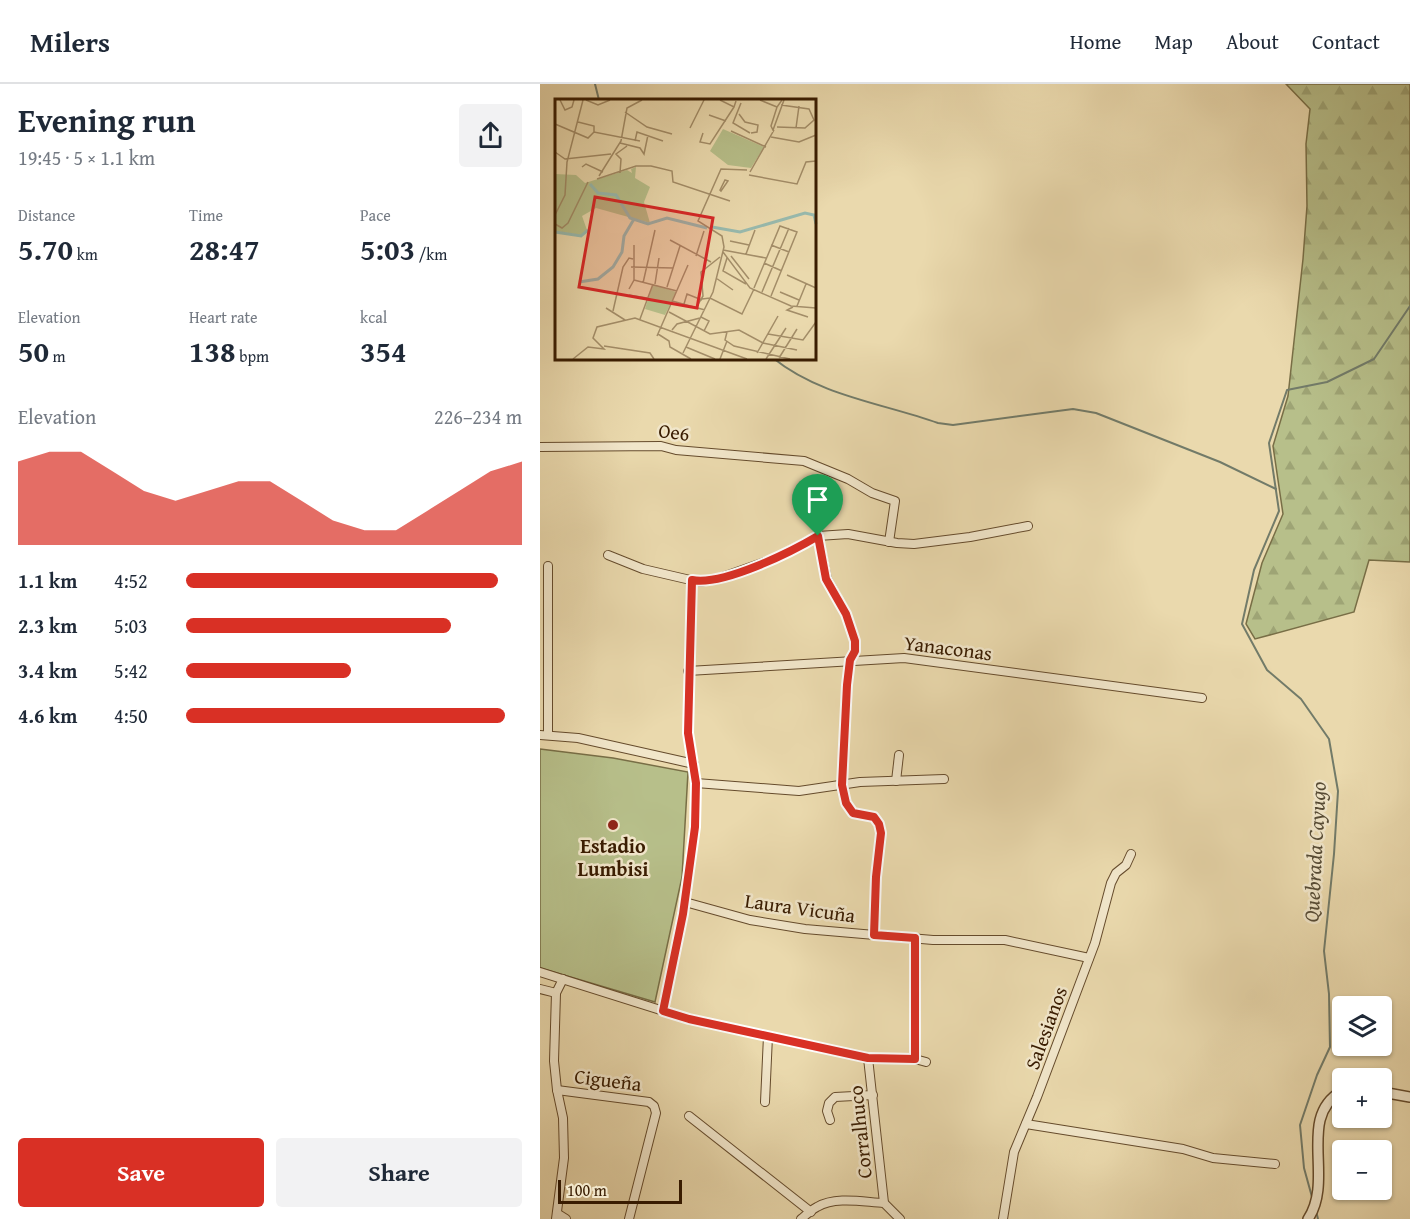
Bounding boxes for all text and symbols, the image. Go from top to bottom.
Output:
text: Milers [30,21,110,62]
text: Home [1070,26,1121,57]
text: Map [1154,26,1193,57]
text: About [1226,26,1279,57]
text: Contact [1312,26,1380,57]
text: Evening run [18,96,195,144]
inset map [555,99,816,360]
button: share [459,104,522,167]
text: 19:45 · 5 × 1.1 km [18,143,155,172]
text: Distance [18,203,75,227]
text: Time [189,203,223,227]
text: Pace [360,203,391,227]
text: 5.70 [18,227,73,271]
text: 28:47 [189,227,260,271]
text: 5:03 [360,227,415,271]
text: km [73,242,98,266]
text: /km [415,242,447,266]
text: Elevation [18,305,81,329]
text: Heart rate [189,305,258,329]
text: kcal [360,305,387,329]
text: 50 [18,329,49,373]
text: 138 [189,329,236,373]
text: 354 [360,329,407,373]
text: m [49,344,66,368]
text: bpm [236,344,269,368]
text: Elevation [18,402,96,431]
text: 226–234 m [434,402,522,431]
street label: Oe6 [657,415,691,448]
pin [792,474,843,536]
icon: arrive [801,483,834,516]
text: 1.1 km [18,566,77,595]
text: 4:52 [114,566,148,595]
text: 2.3 km [18,611,77,640]
text: 5:03 [114,611,148,640]
street label: Yanaconas [902,628,994,667]
text: 3.4 km [18,656,77,685]
text: 5:42 [114,656,148,685]
text: 4.6 km [18,701,77,730]
text: 4:50 [114,701,148,730]
water label: Quebrada Cayugo [1295,781,1334,923]
marker: Estadio Lumbisi [606,818,620,832]
place label: Estadio Lumbisi [578,831,648,883]
street label: Laura Vicuña [743,885,858,930]
street label: Salesianos [1017,982,1074,1073]
map controls [1332,996,1392,1200]
button: layers [1332,996,1392,1056]
street label: Cigueña [573,1061,644,1098]
button: + [1332,1068,1392,1128]
street label: Corralhuco [840,1084,879,1180]
button: Save [18,1138,264,1207]
button: Share [276,1138,522,1207]
button: − [1332,1140,1392,1200]
scale bar [558,1177,682,1204]
text: 100 m [567,1178,607,1202]

